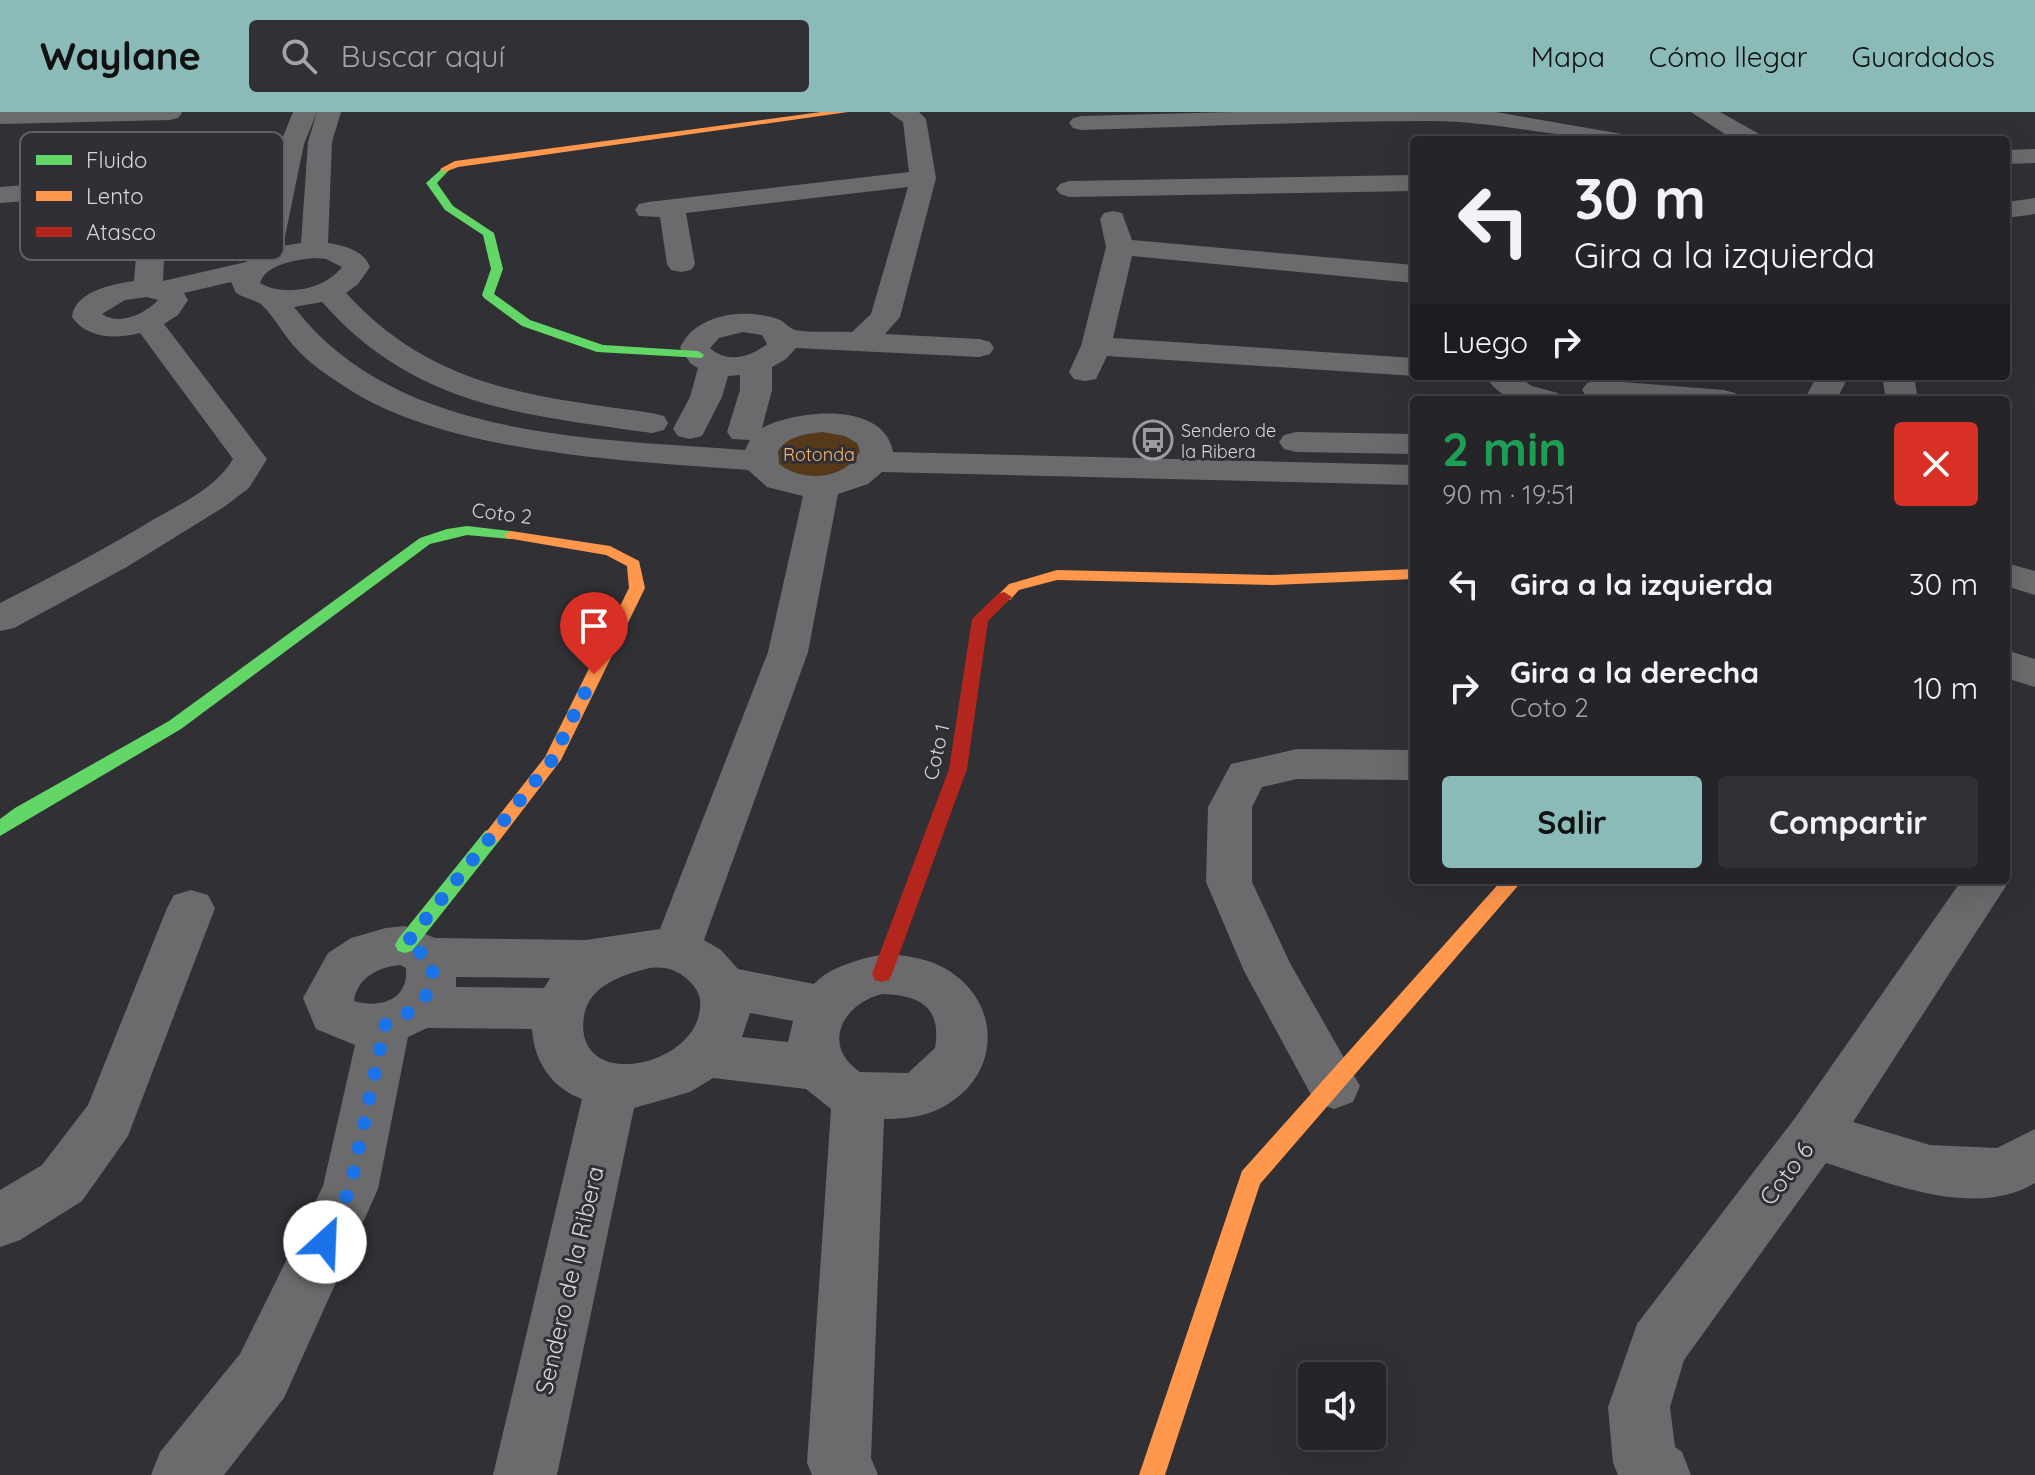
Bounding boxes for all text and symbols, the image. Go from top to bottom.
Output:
search box [249,20,809,92]
text: Waylane [40,32,201,80]
icon: search [277,34,321,78]
text: Buscar aquí [341,37,505,75]
text: Mapa [1531,39,1605,74]
text: Cómo llegar [1649,39,1808,74]
text: Guardados [1852,39,1995,74]
legend [20,132,284,260]
text: Fluido [86,146,147,174]
text: 30 m [1574,163,1706,233]
icon: left [1442,168,1546,272]
text: Lento [86,182,144,210]
text: Atasco [86,218,156,246]
text: Gira a la izquierda [1574,232,1875,277]
icon: right [1544,320,1588,364]
text: Luego [1442,323,1528,361]
text: 2 min [1442,418,1567,478]
bus stop icon: Sendero de la Ribera [1132,419,1174,461]
place label: Sendero de la Ribera [1181,419,1276,463]
button: close [1894,422,1978,506]
park label: Rotonda [783,443,855,466]
text: 90 m · 19:51 [1442,478,1575,511]
street label: Coto 2 [470,497,534,529]
icon: left [1442,562,1486,606]
text: Gira a la izquierda [1510,565,1773,603]
text: 30 m [1909,565,1978,603]
pin [560,592,628,674]
icon: arrive [572,604,616,648]
text: Gira a la derecha [1510,653,1759,691]
icon: right [1442,666,1486,710]
text: 10 m [1914,669,1978,707]
text: Coto 2 [1510,691,1589,724]
street label: Coto 1 [917,722,955,782]
button: Salir [1442,776,1702,868]
button: Compartir [1718,776,1978,868]
street label: Coto 6 [1752,1135,1820,1211]
street label: Sendero de la Ribera [528,1163,610,1397]
position arrow [283,1200,367,1284]
map controls [1298,1362,1386,1450]
button: sound [1298,1362,1386,1450]

